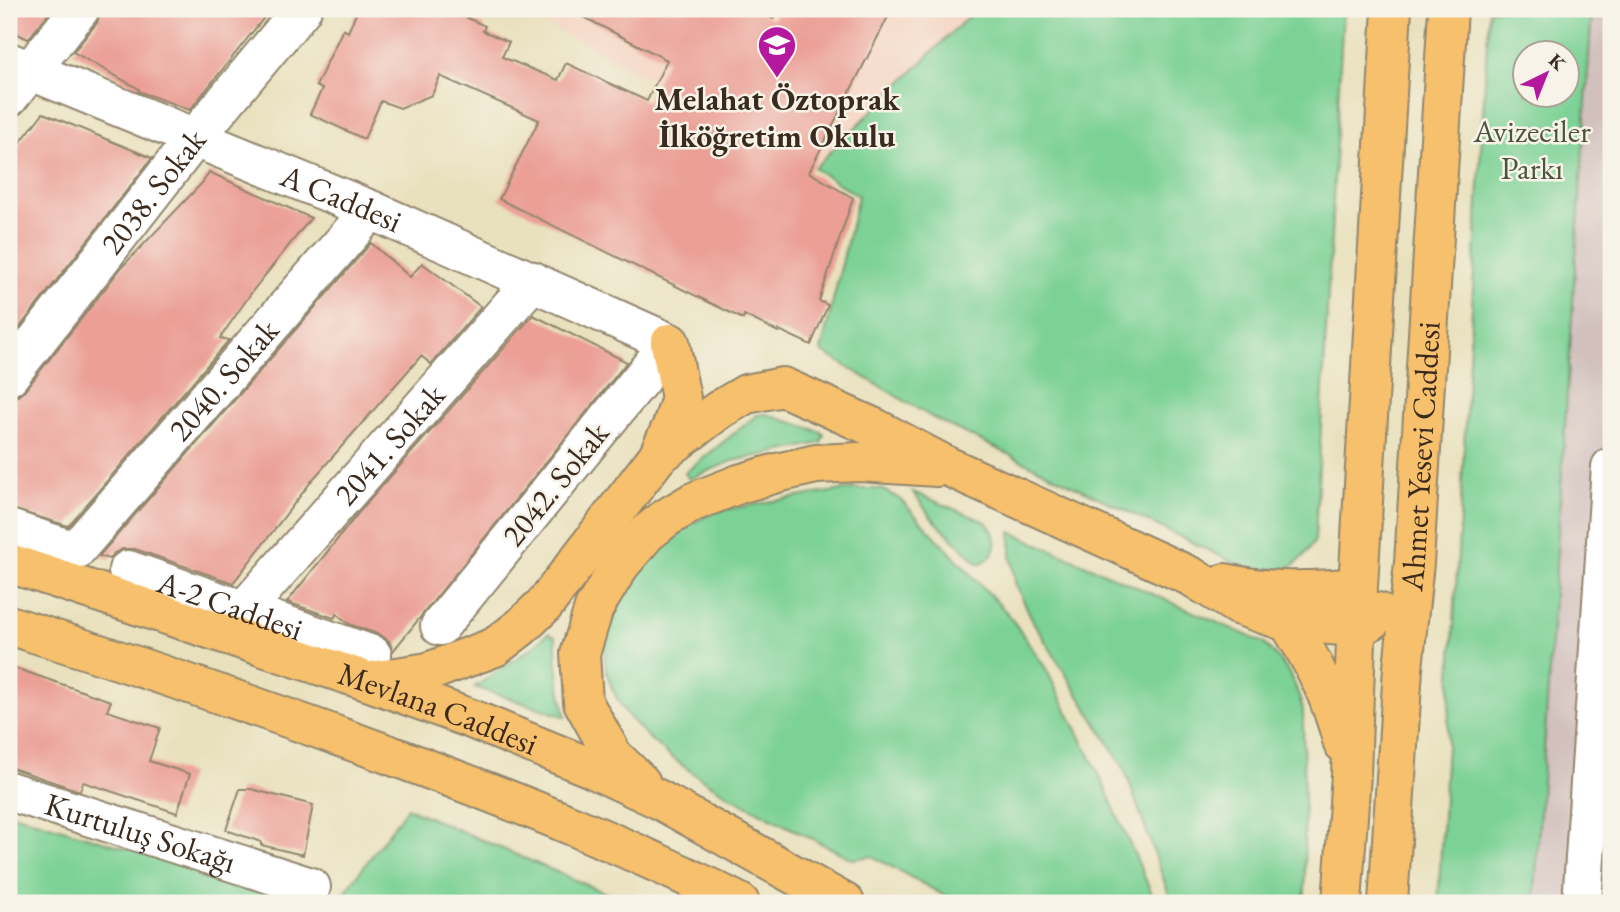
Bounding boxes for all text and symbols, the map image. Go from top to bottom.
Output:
school or university icon: Melahat Öztoprak İlköğretim Okulu [756,24,798,79]
north arrow [1512,38,1582,108]
text: K [1543,48,1571,76]
place label: Melahat Öztoprak İlköğretim Okulu [654,78,900,157]
park label: Avizeciler Parkı [1472,110,1591,189]
street label: 2038. Sokak [91,119,216,263]
street label: A Caddesi [274,154,408,242]
street label: 2040. Sokak [159,309,289,450]
street label: Ahmet Yesevi Caddesi [1390,320,1450,594]
street label: 2041. Sokak [325,374,455,514]
street label: 2042. Sokak [492,412,619,555]
street label: A-2 Caddesi [151,560,308,650]
street label: Mevlana Caddesi [333,652,544,765]
street label: Kurtuluş Sokağı [40,783,241,883]

